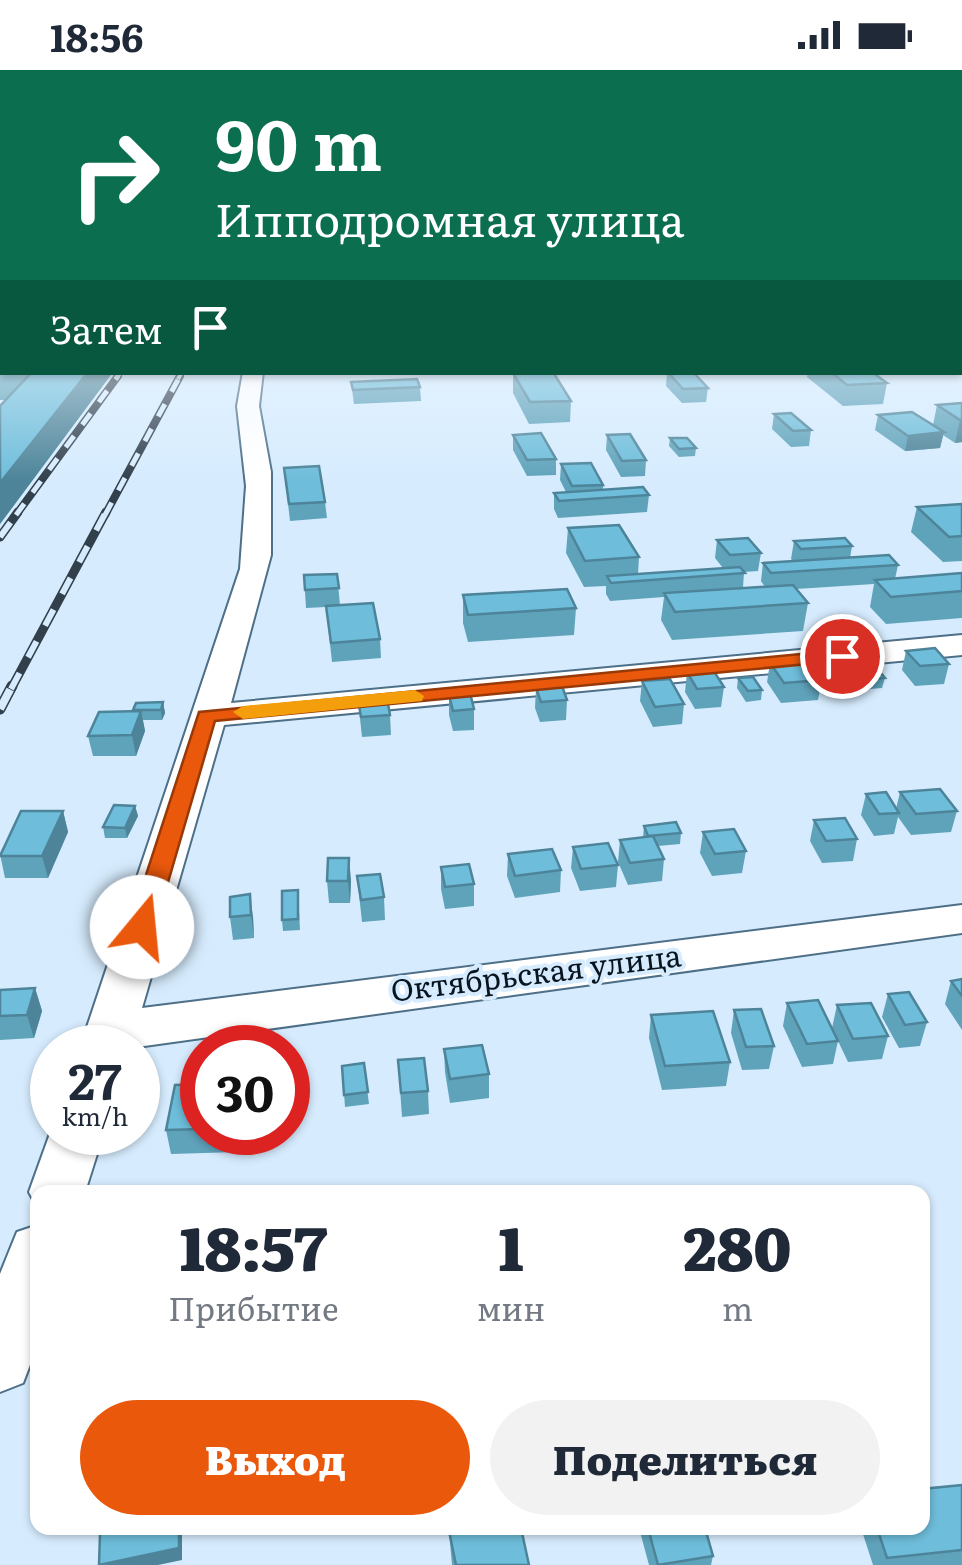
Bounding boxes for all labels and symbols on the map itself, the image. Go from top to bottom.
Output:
pin [800,614,885,699]
position arrow [90,875,194,979]
street label: Октябрьская улица [388,931,684,1011]
speed limit sign: 30 [180,1025,310,1155]

